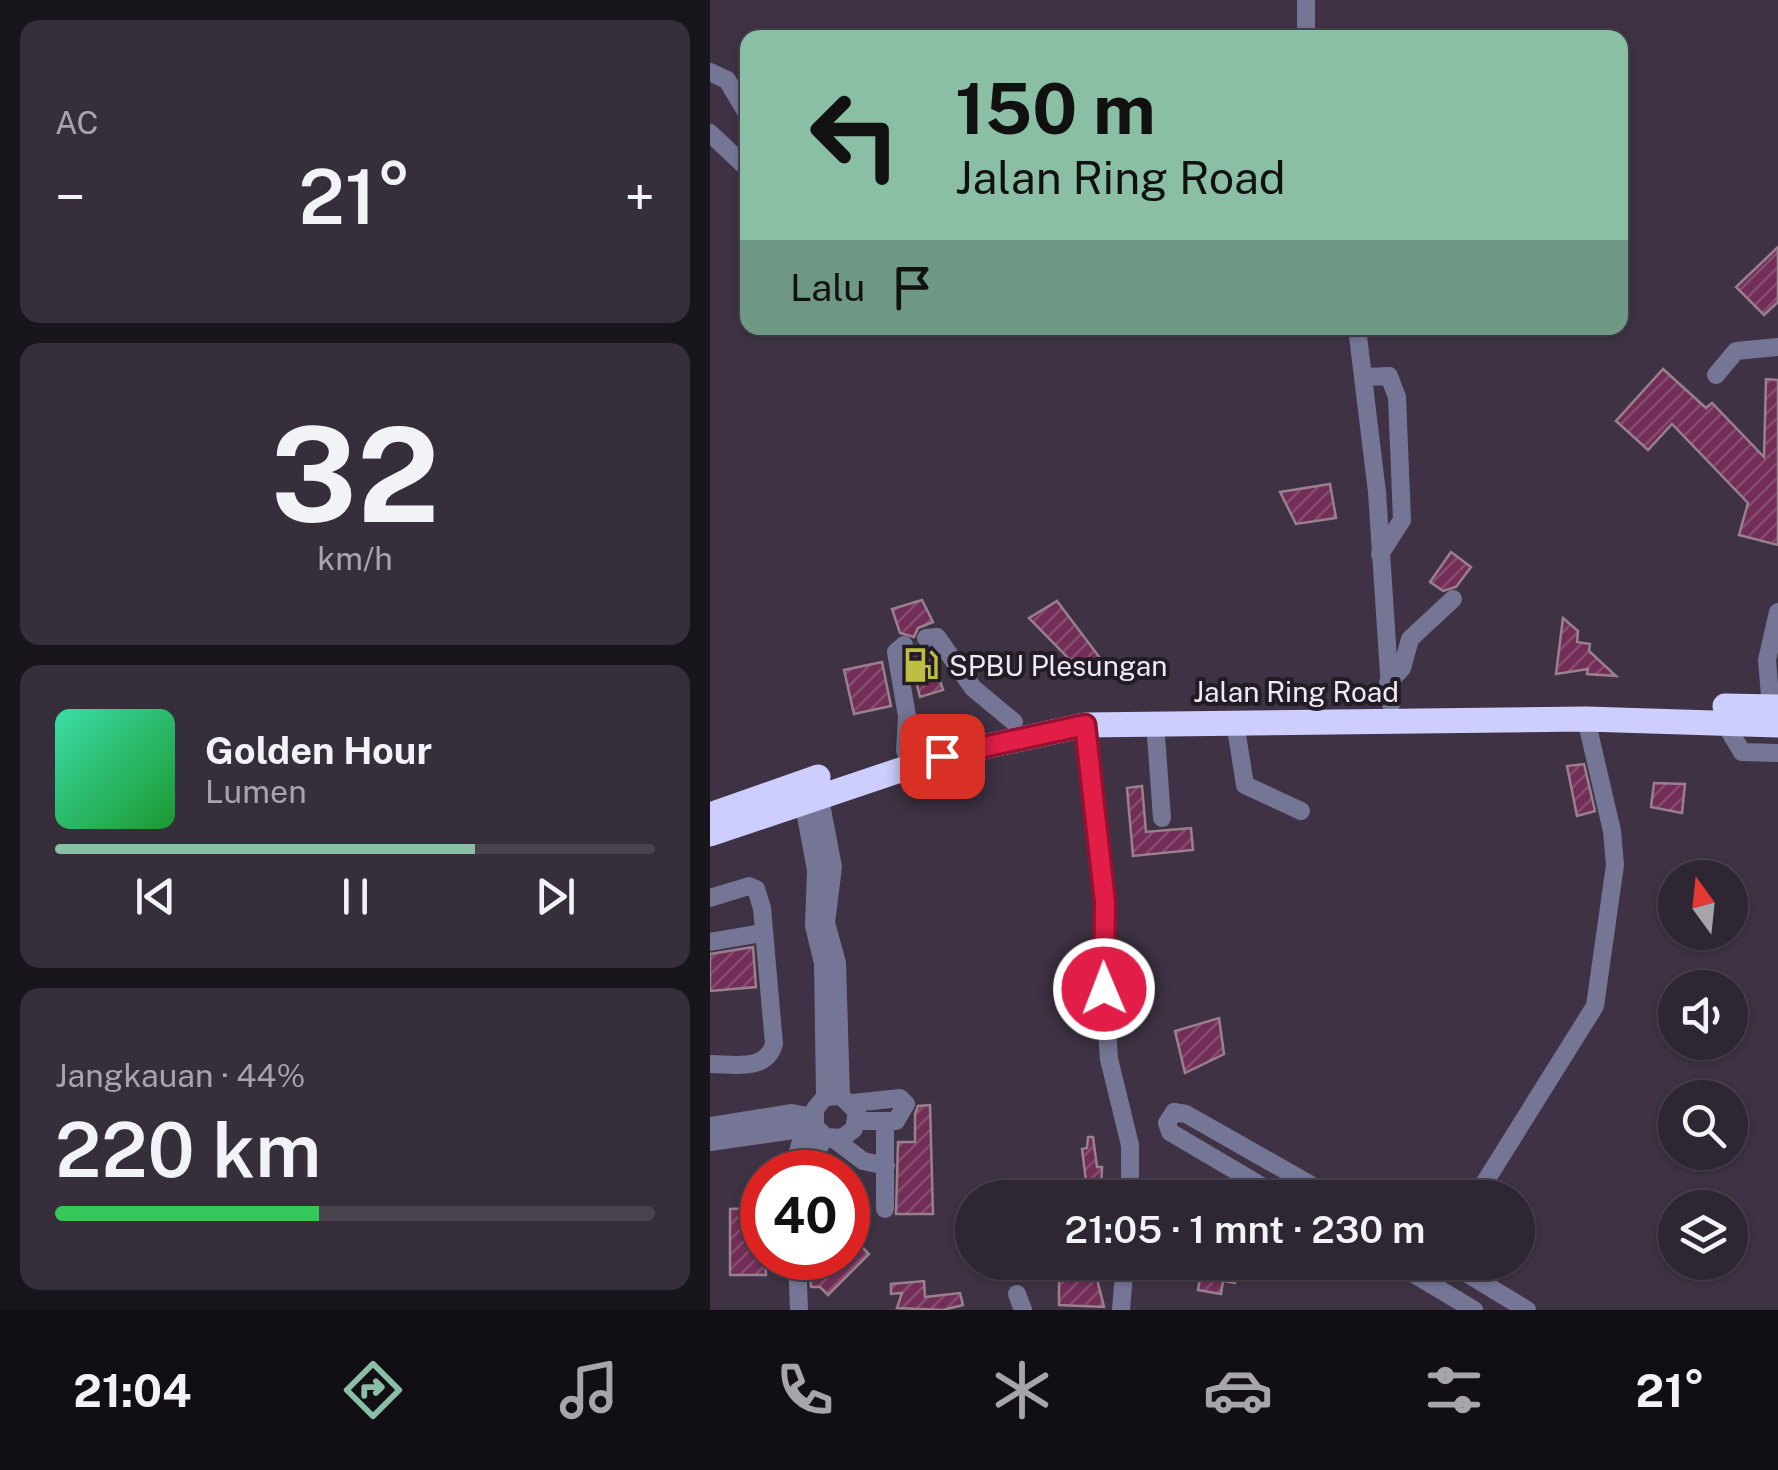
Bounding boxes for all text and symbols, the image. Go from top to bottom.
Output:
text: 150 m [955,67,1156,150]
icon: left [790,70,920,200]
text: AC [55,104,99,141]
text: Jalan Ring Road [955,151,1286,204]
text: 21° [299,153,411,241]
text: − [55,165,86,229]
text: + [625,165,655,229]
icon: arrive [885,260,940,315]
text: Lalu [790,265,865,310]
text: 32 [270,399,440,551]
text: km/h [317,540,393,577]
fuel station icon: SPBU Plesungan [902,646,940,684]
place label: SPBU Plesungan [949,649,1167,682]
street label: Jalan Ring Road [1193,675,1399,708]
pin [900,714,985,799]
text: Golden Hour [205,728,432,773]
icon: arrive [915,729,970,784]
text: Lumen [205,773,307,810]
north arrow [1658,860,1748,950]
map controls [1658,860,1748,1280]
icon: previous [128,869,183,924]
icon: pause [328,869,383,924]
icon: next [528,869,583,924]
position arrow [1052,937,1156,1041]
button: sound [1658,970,1748,1060]
text: Jangkauan · 44% [55,1057,305,1094]
button: search [1658,1080,1748,1170]
text: 220 km [55,1106,321,1194]
speed limit sign: 40 [740,1150,870,1280]
button: layers [1658,1190,1748,1280]
text: 21:05 · 1 mnt · 230 m [1065,1207,1425,1252]
icon: directions [338,1355,408,1425]
icon: music [554,1355,624,1425]
icon: phone [770,1355,840,1425]
icon: climate [987,1355,1057,1425]
icon: car [1203,1355,1273,1425]
icon: filters [1419,1355,1489,1425]
text: 21:04 [73,1364,191,1417]
text: 21° [1636,1364,1705,1417]

